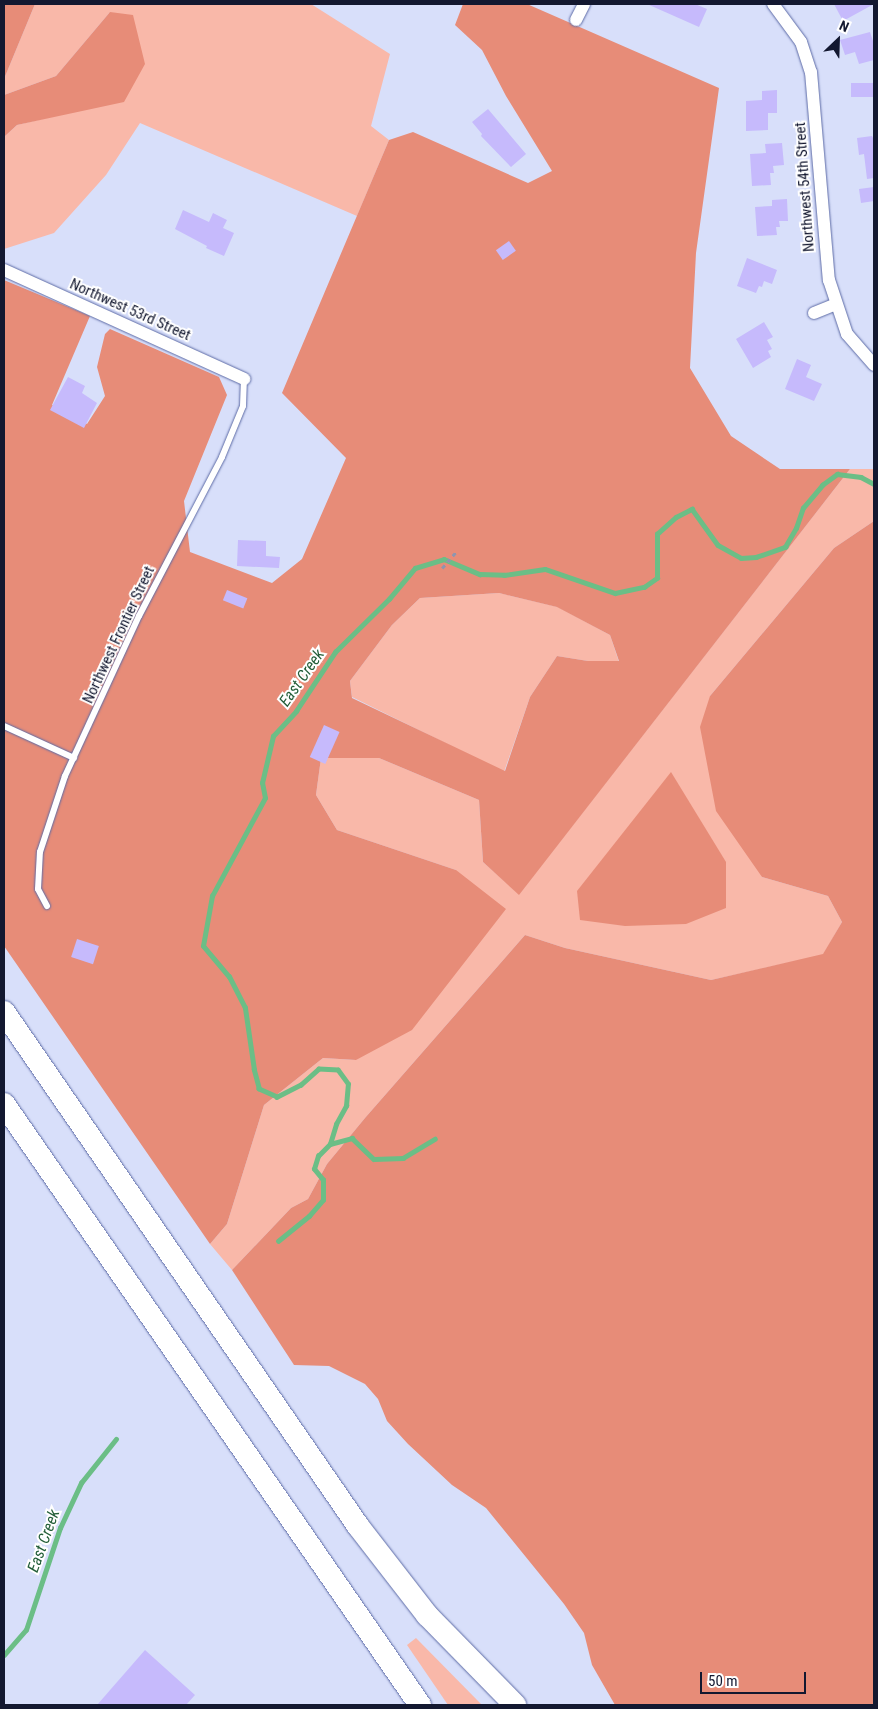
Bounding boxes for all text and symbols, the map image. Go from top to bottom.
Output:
north arrow [813,15,863,65]
text: N [837,17,851,35]
street label: Northwest 54th Street [791,122,819,252]
street label: Northwest 53rd Street [67,275,193,345]
street label: Northwest Frontier Street [79,564,159,706]
water label: East Creek [275,646,329,710]
water label: East Creek [24,1507,64,1575]
scale bar [703,1662,809,1694]
text: 50 m [708,1672,738,1690]

